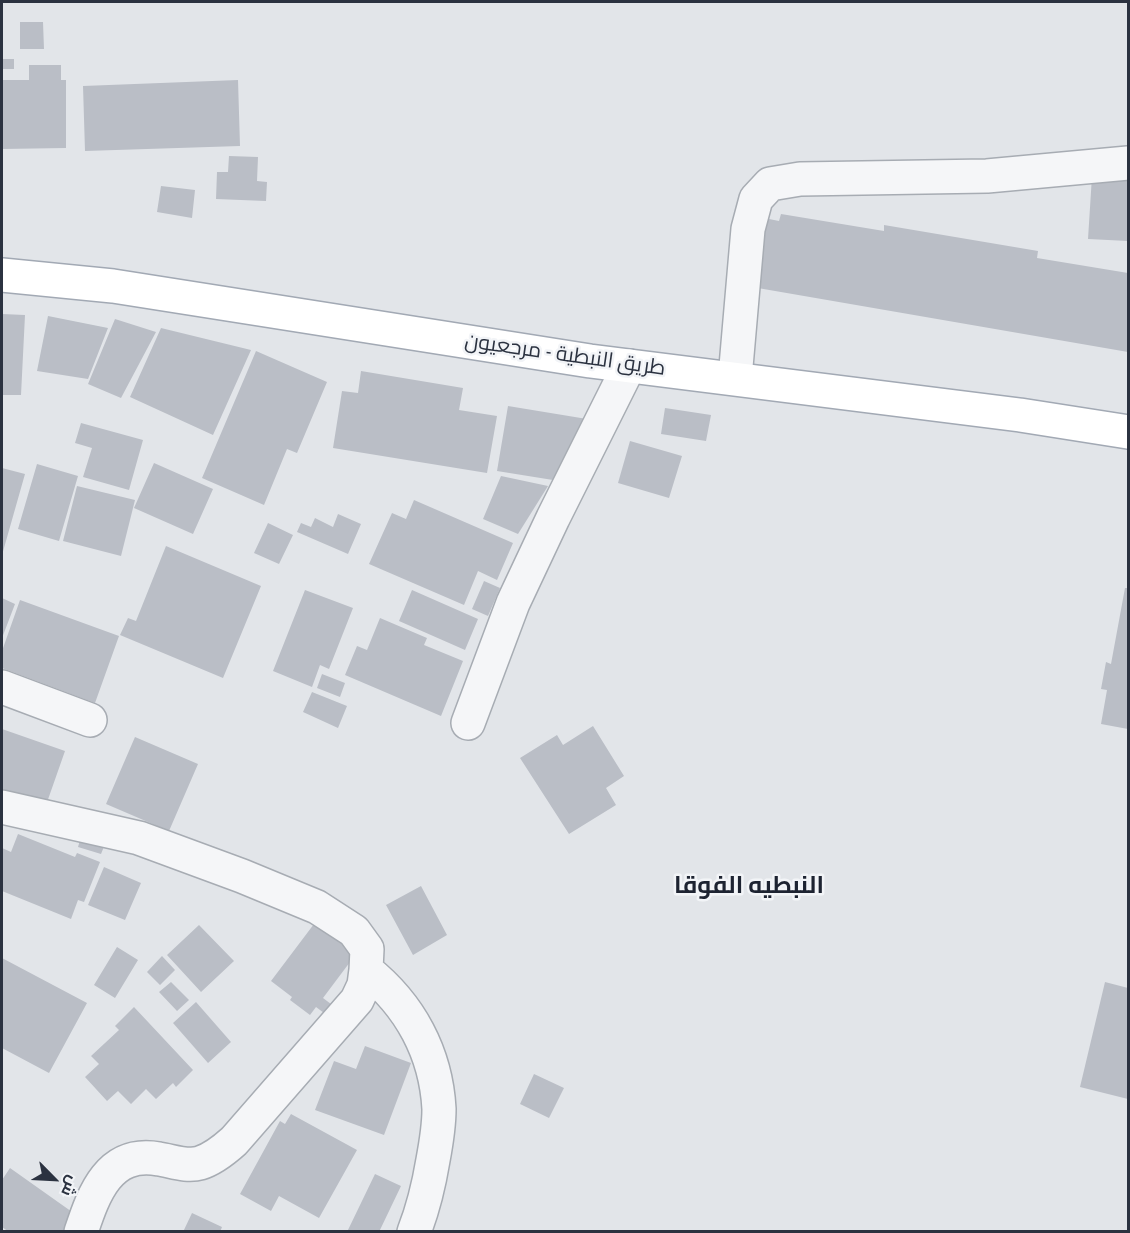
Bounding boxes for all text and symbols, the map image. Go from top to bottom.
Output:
street label: طريق النبطية - مرجعيون [463,328,667,382]
district label: النبطيه الفوقا [674,872,824,900]
north arrow [24,1149,84,1209]
text: ش [57,1173,84,1200]

